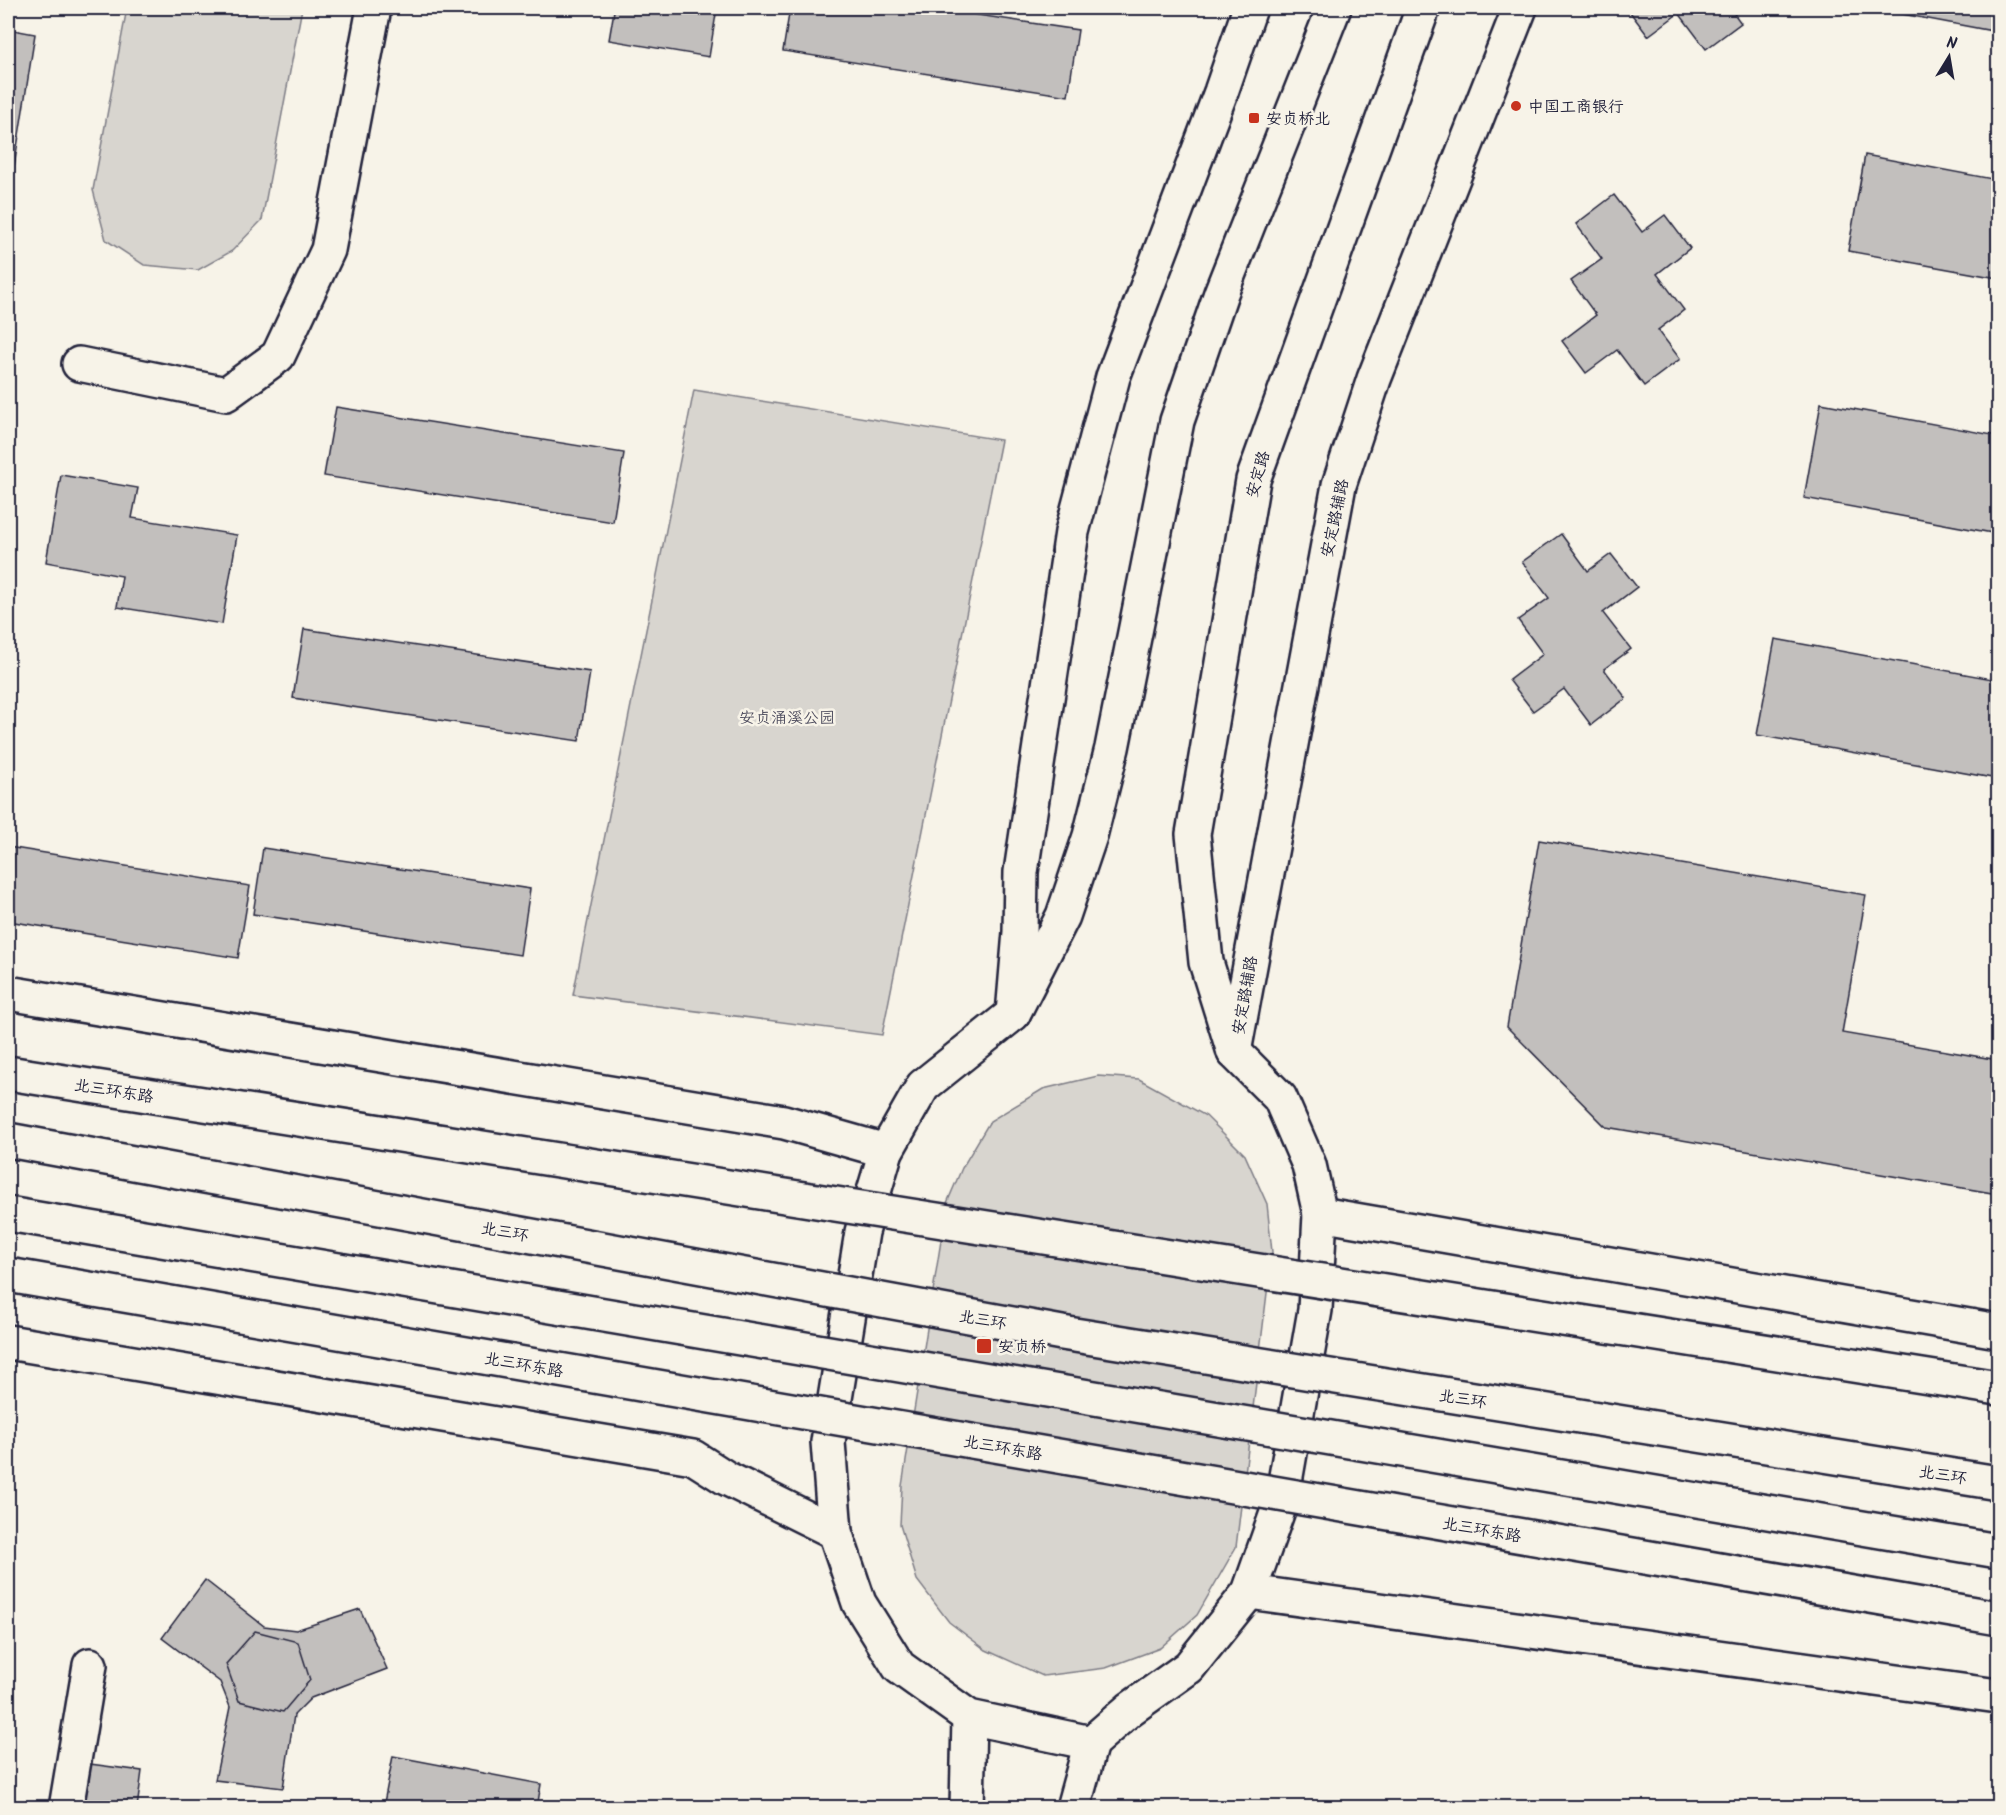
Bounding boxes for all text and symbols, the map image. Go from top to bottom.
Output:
north arrow [1919,27,1979,87]
text: N [1944,31,1959,57]
place label: 中国工商银行 [1528,95,1624,120]
marker: 中国工商银行 [1509,99,1523,113]
place label: 安贞桥北 [1266,107,1330,132]
marker: 安贞桥北 [1247,111,1261,125]
street label: 安定路 [1240,448,1277,501]
street label: 安定路辅路 [1315,477,1356,560]
park label: 安贞涌溪公园 [739,706,835,731]
street label: 安定路辅路 [1226,954,1265,1037]
street label: 北三环东路 [72,1073,155,1110]
street label: 北三环 [479,1216,531,1249]
street label: 北三环 [957,1304,1009,1337]
place label: 安贞桥 [998,1335,1046,1360]
marker: 安贞桥 [975,1337,993,1355]
street label: 北三环东路 [482,1346,565,1385]
street label: 北三环 [1437,1383,1488,1416]
street label: 北三环东路 [961,1429,1044,1468]
street label: 北三环 [1917,1459,1968,1492]
street label: 北三环东路 [1440,1511,1523,1550]

